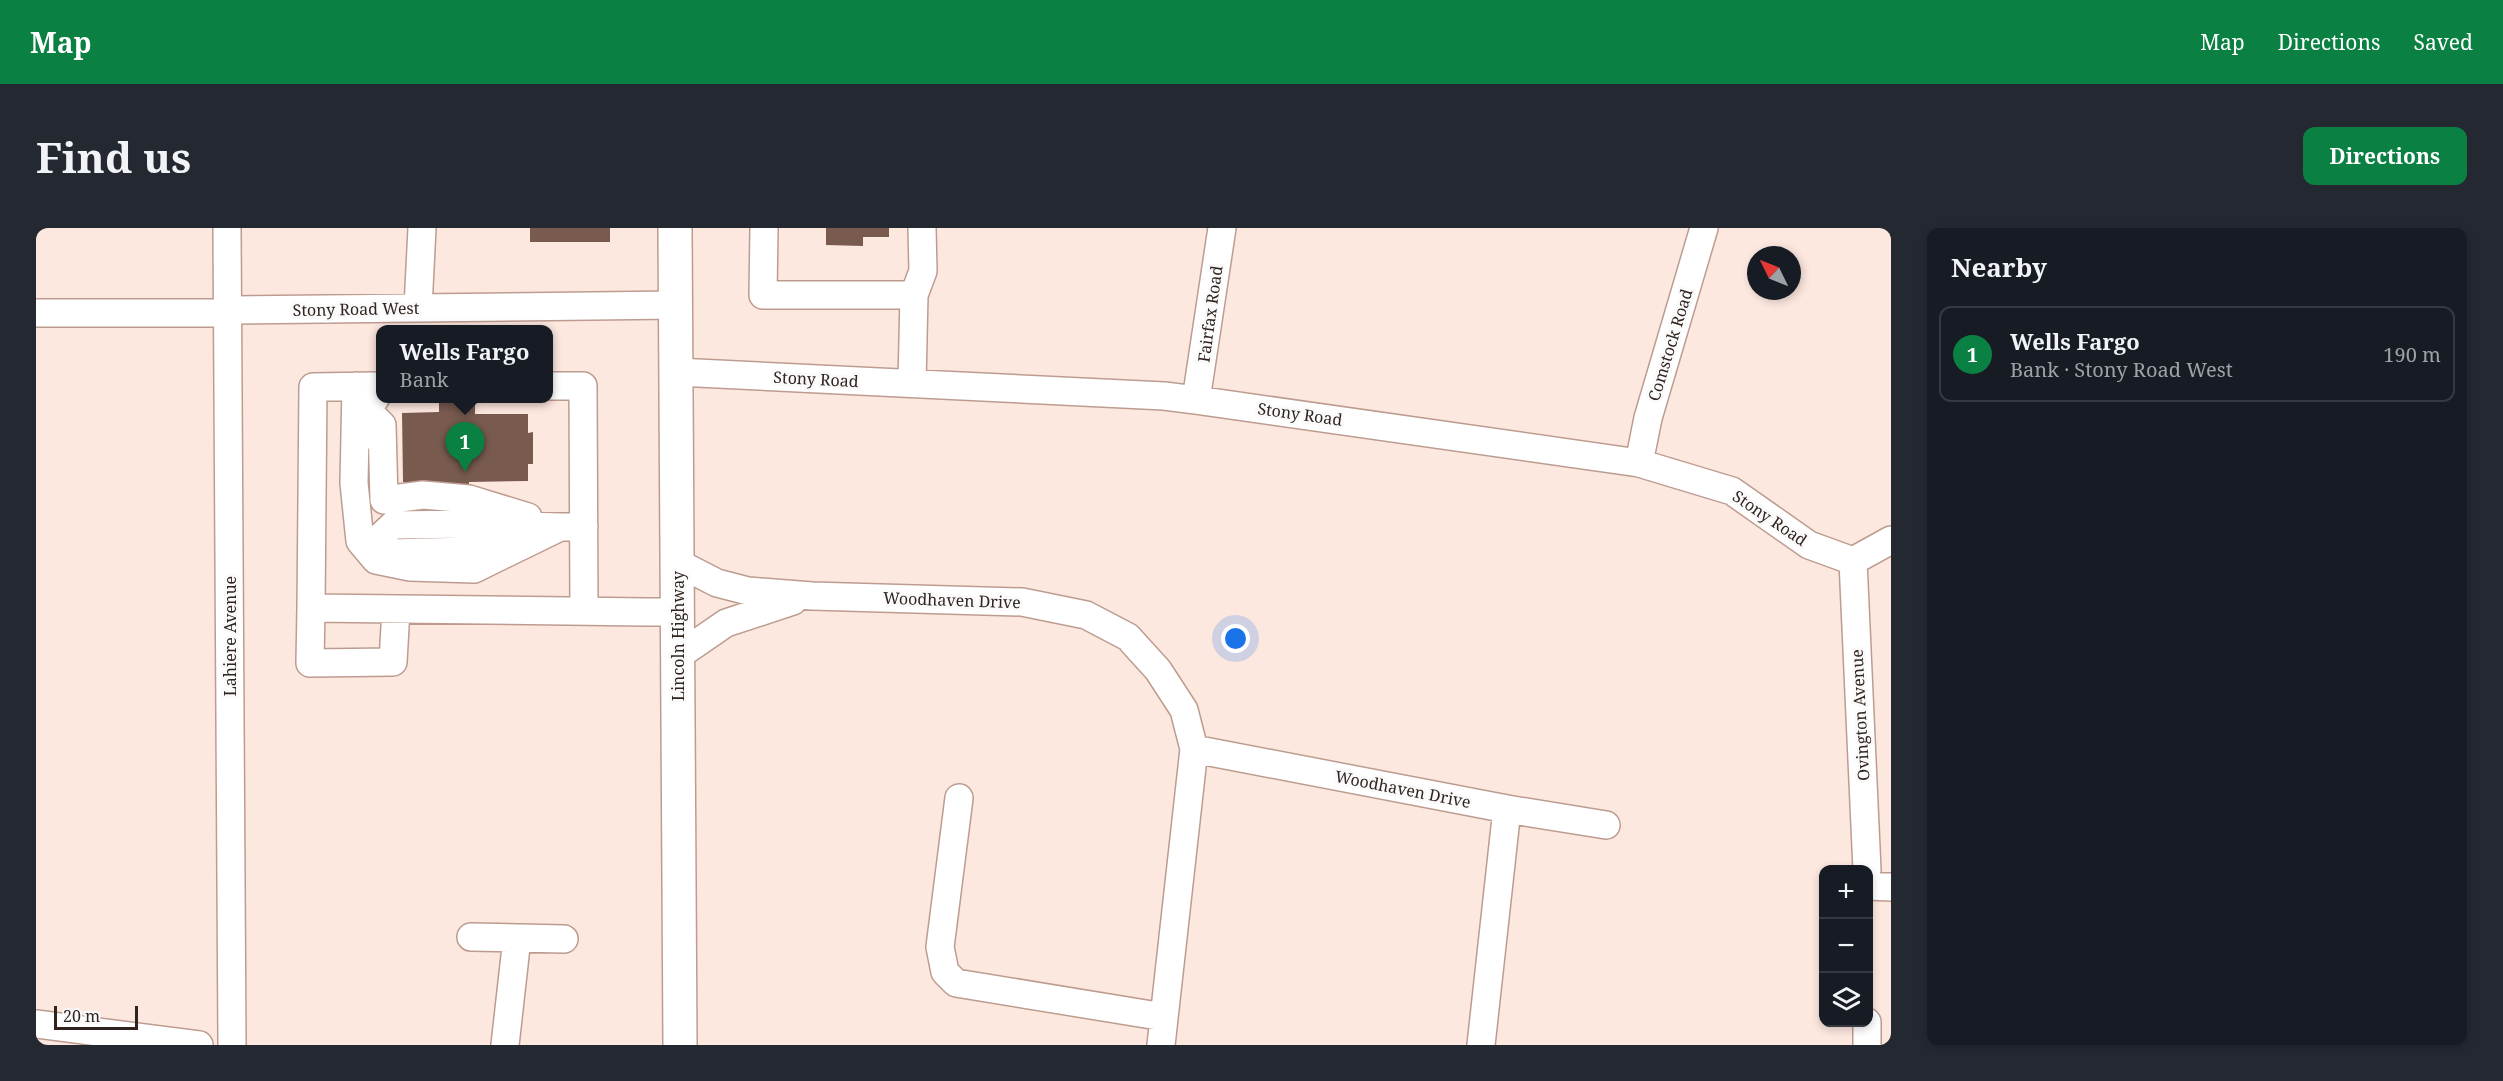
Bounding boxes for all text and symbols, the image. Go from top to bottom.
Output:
text: Map [30,23,92,61]
text: Map [2200,28,2245,56]
text: Directions [2278,28,2380,56]
text: Saved [2413,28,2473,56]
button: Directions [2303,127,2467,185]
text: Find us [36,128,191,185]
north arrow [1747,246,1801,300]
text: Nearby [1951,249,2047,285]
street label: Fairfax Road [1192,264,1228,364]
street label: Comstock Road [1642,286,1698,404]
street label: Stony Road West [292,297,420,321]
popup [376,325,553,403]
text: Wells Fargo [2010,326,2140,356]
text: Wells Fargo [400,336,529,366]
text: 1 [1967,341,1978,368]
text: 190 m [2383,341,2441,368]
text: Bank · Stony Road West [2010,356,2233,383]
text: Bank [400,366,449,393]
street label: Stony Road [773,366,859,392]
street label: Stony Road [1256,397,1344,431]
pin: 1 [446,422,484,472]
street label: Stony Road [1728,485,1812,551]
street label: Lincoln Highway [667,570,689,701]
street label: Lahiere Avenue [219,576,241,696]
street label: Woodhaven Drive [883,587,1021,613]
your location [1221,624,1250,653]
street label: Ovington Avenue [1846,649,1874,781]
street label: Woodhaven Drive [1333,765,1473,813]
map controls [1819,865,1873,1027]
button: + [1819,865,1873,919]
button: − [1819,919,1873,973]
button: layers [1819,973,1873,1027]
scale bar [54,1003,138,1030]
text: 20 m [63,1005,100,1027]

